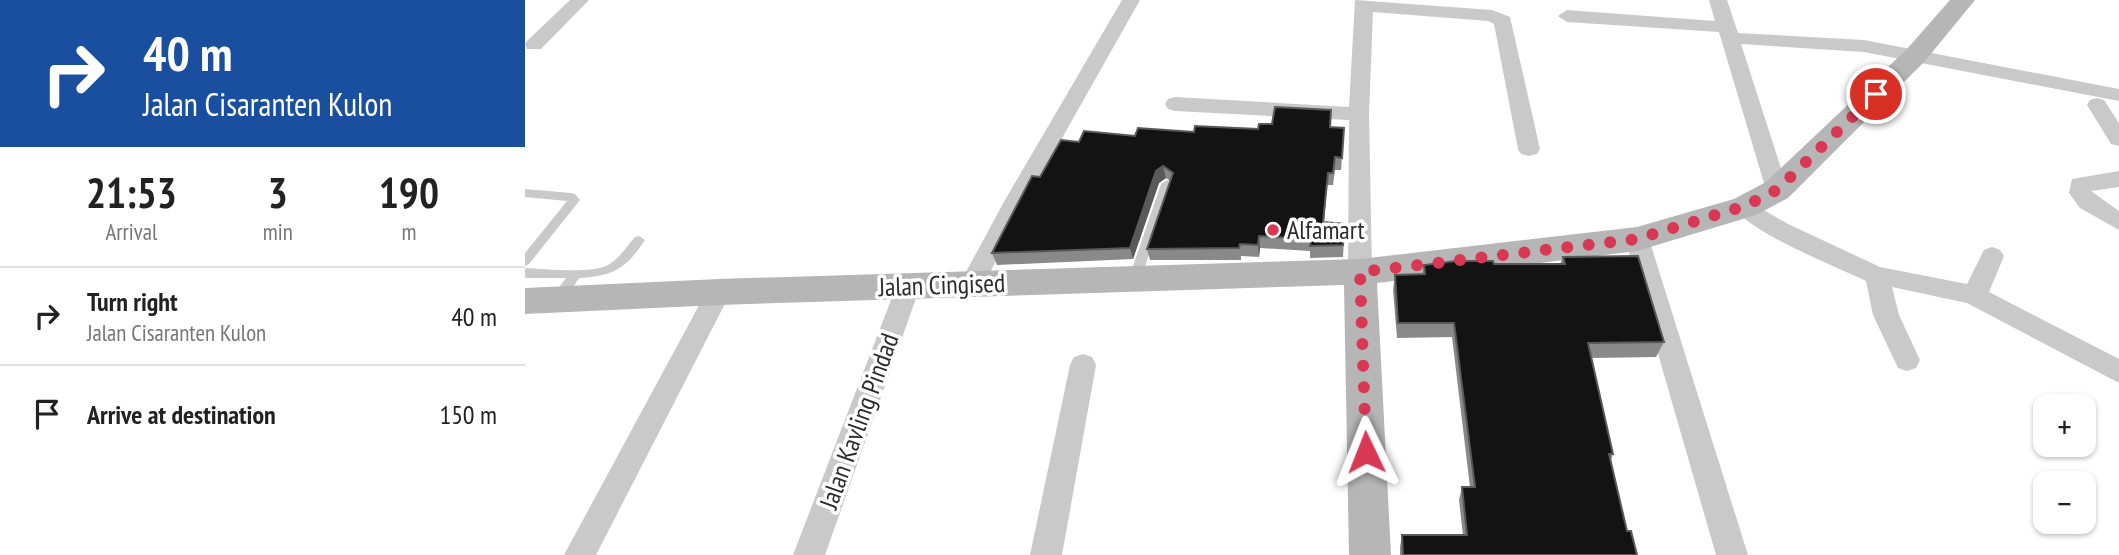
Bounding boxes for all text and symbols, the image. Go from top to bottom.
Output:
text: 40 m [143,21,232,85]
icon: right [28,28,119,119]
pin [1846,64,1906,124]
icon: arrive [1857,75,1895,113]
text: Jalan Cisaranten Kulon [143,83,392,125]
text: 21:53 [86,165,177,220]
text: 3 [268,165,288,220]
text: 190 [379,165,439,220]
place label: Alfamart [1287,213,1365,246]
text: Arrival [105,217,157,246]
text: min [263,217,293,246]
text: m [401,217,416,246]
marker: Alfamart [1265,222,1281,238]
street label: Jalan Cingised [877,266,1006,303]
text: Turn right [87,285,178,318]
icon: right [28,297,66,335]
text: 40 m [451,300,497,333]
text: Jalan Cisaranten Kulon [87,318,266,347]
street label: Jalan Kavling Pindad [811,329,906,514]
map controls [2033,394,2096,534]
button: + [2033,394,2096,457]
icon: arrive [28,395,66,433]
text: Arrive at destination [87,398,276,431]
text: 150 m [439,398,497,431]
position arrow [1329,415,1403,489]
button: − [2033,471,2096,534]

